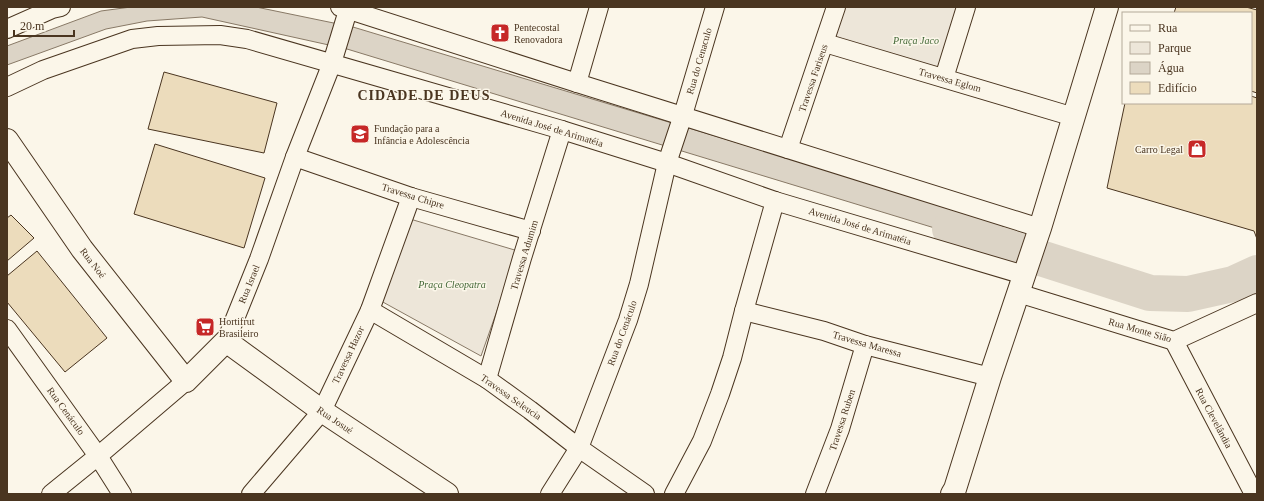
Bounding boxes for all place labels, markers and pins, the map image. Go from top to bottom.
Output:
church icon: Pentecostal Renovadora [489,22,511,44]
place label: Pentecostal Renovadora [514,22,563,45]
school or university icon: Fundação para a Infância e Adolescência [349,123,371,145]
place label: Fundação para a Infância e Adolescência [374,123,470,146]
shop icon: Carro Legal [1186,138,1208,160]
place label: Carro Legal [1135,144,1183,155]
supermarket icon: Hortifrut Brasileiro [194,316,216,338]
place label: Hortifrut Brasileiro [219,316,258,339]

